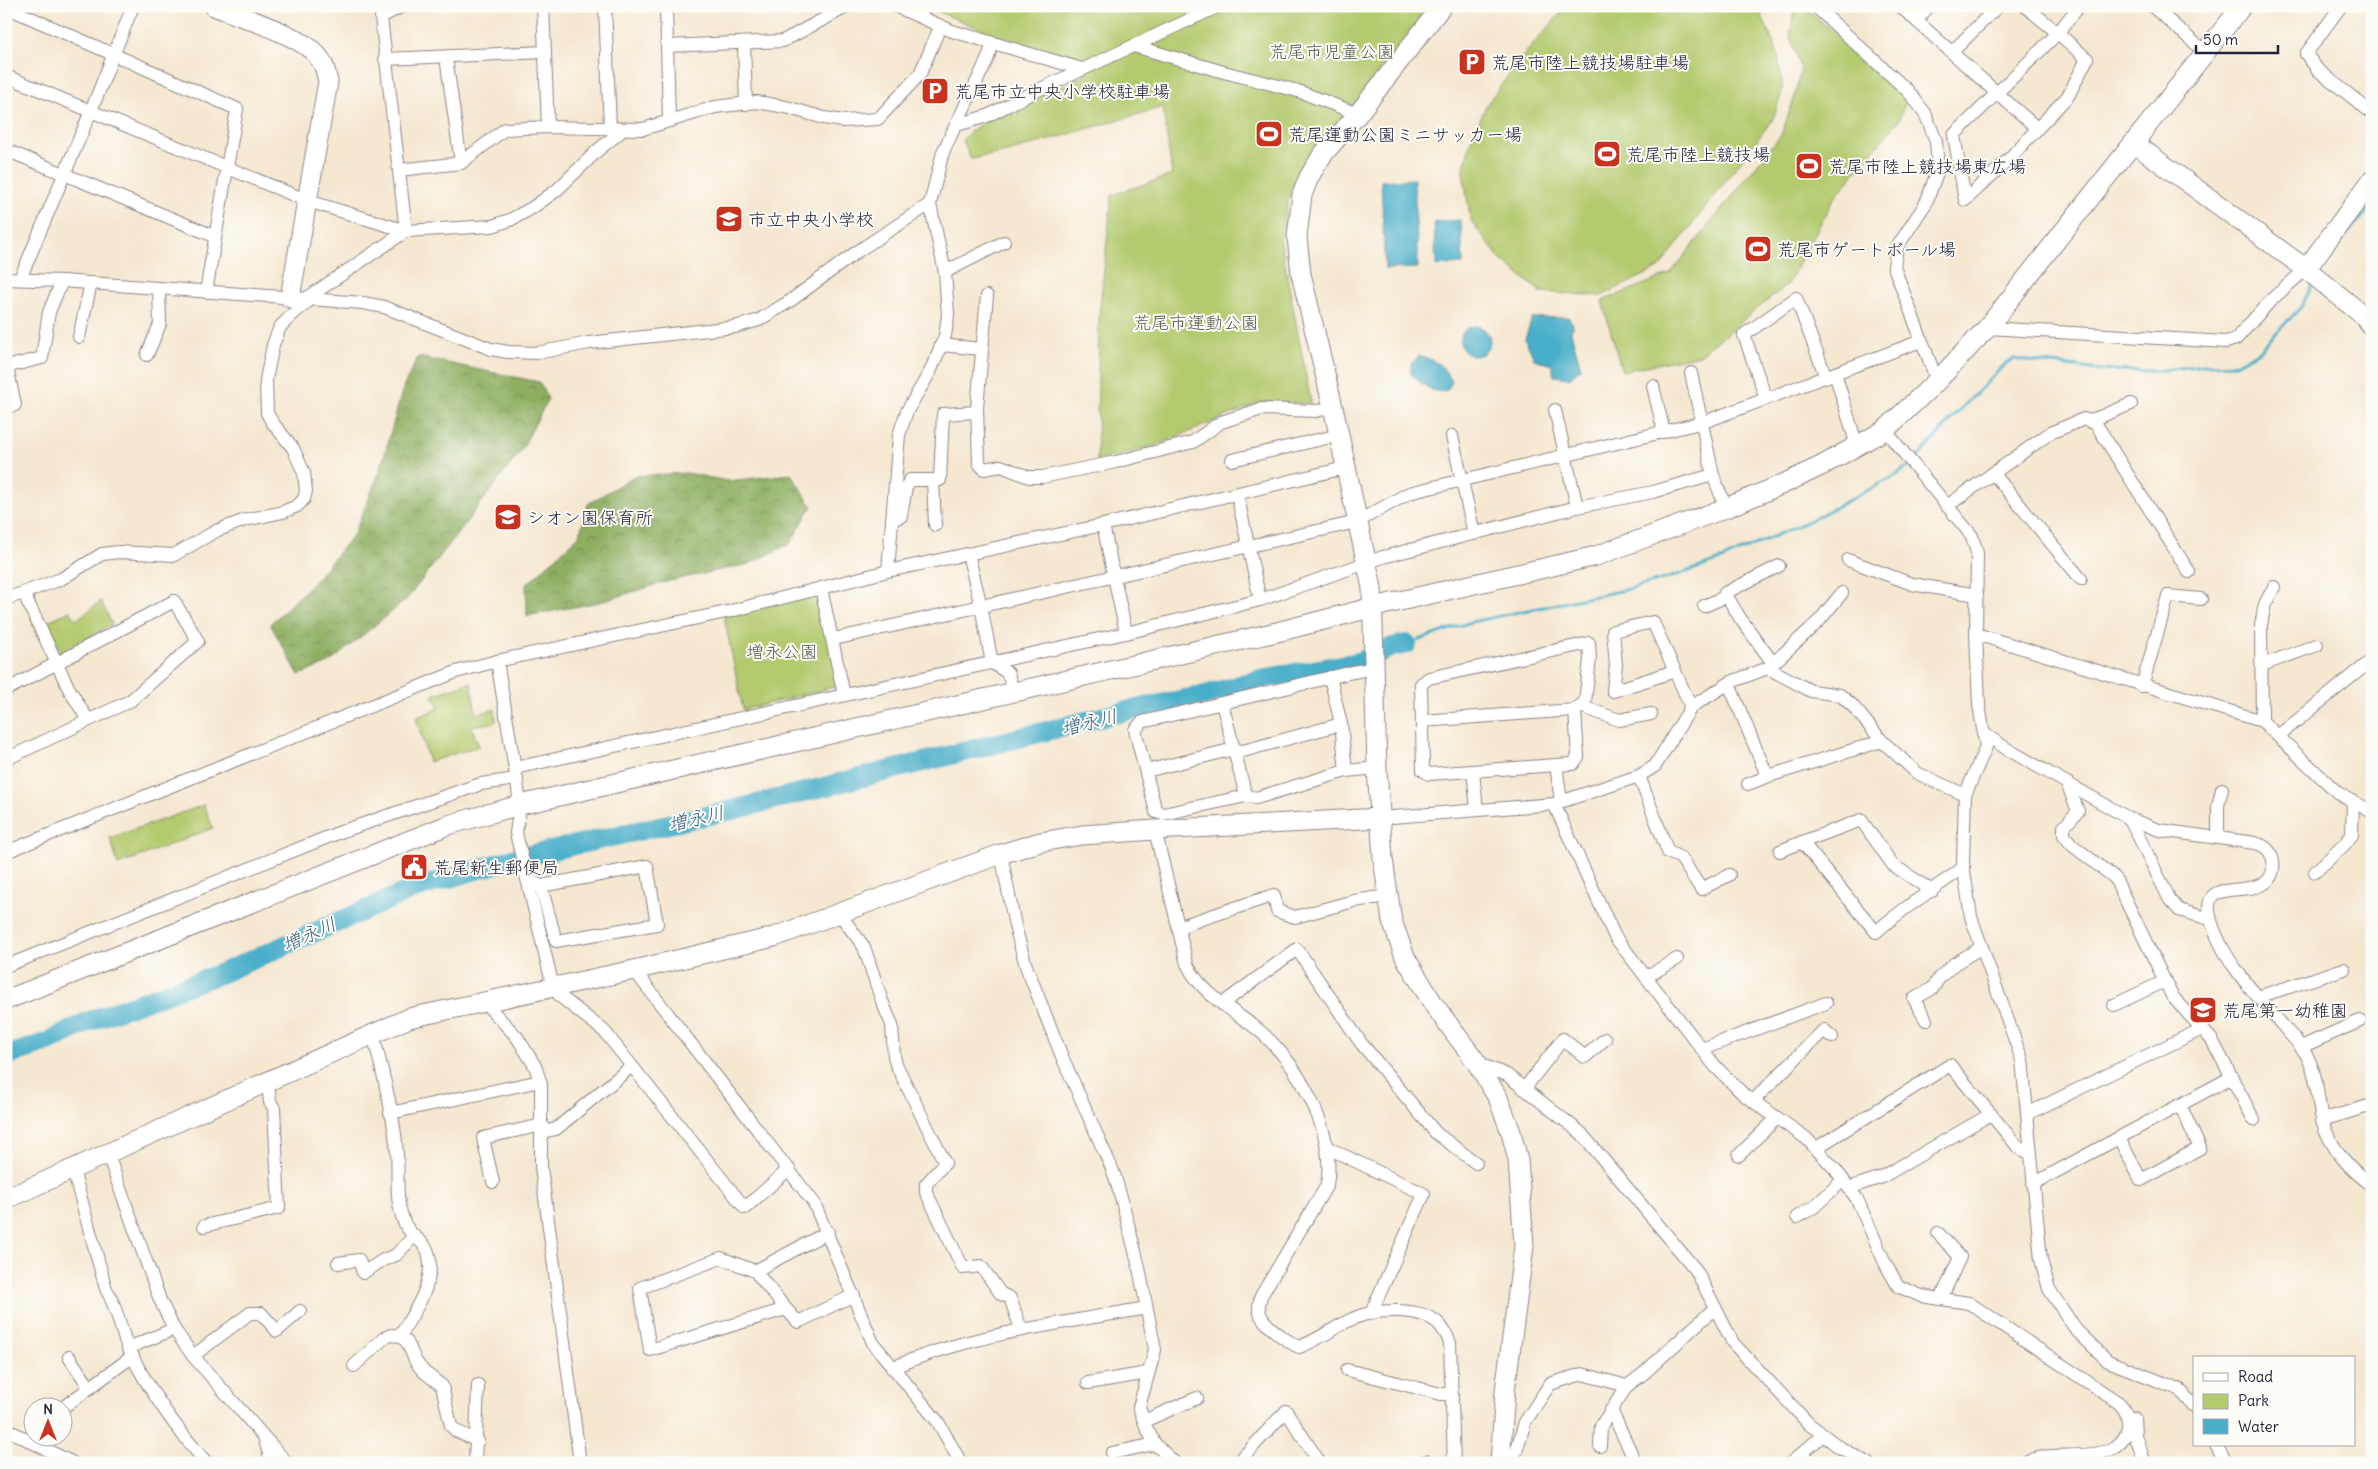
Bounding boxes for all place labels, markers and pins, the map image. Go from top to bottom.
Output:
parking icon: 荒尾市陸上競技場駐車場 [1457,47,1487,77]
place label: 荒尾市陸上競技場駐車場 [1491,51,1689,74]
parking icon: 荒尾市立中央小学校駐車場 [920,76,950,106]
place label: 荒尾市立中央小学校駐車場 [954,80,1170,103]
sports icon: 荒尾運動公園ミニサッカー場 [1254,119,1284,149]
place label: 荒尾運動公園ミニサッカー場 [1288,123,1522,146]
sports icon: 荒尾市陸上競技場 [1592,139,1622,169]
place label: 荒尾市陸上競技場 [1626,143,1770,166]
sports icon: 荒尾市陸上競技場東広場 [1794,151,1824,181]
place label: 荒尾市陸上競技場東広場 [1828,155,2026,178]
school or university icon: 市立中央小学校 [714,204,744,234]
place label: 市立中央小学校 [748,208,874,231]
sports icon: 荒尾市ゲートボール場 [1743,234,1773,264]
place label: 荒尾市ゲートボール場 [1777,238,1956,261]
school or university icon: シオン園保育所 [493,502,523,532]
place label: シオン園保育所 [527,506,653,529]
public building icon: 荒尾新生郵便局 [399,852,429,882]
place label: 荒尾新生郵便局 [433,856,559,879]
school or university icon: 荒尾第一幼稚園 [2188,995,2218,1025]
place label: 荒尾第一幼稚園 [2222,999,2348,1022]

